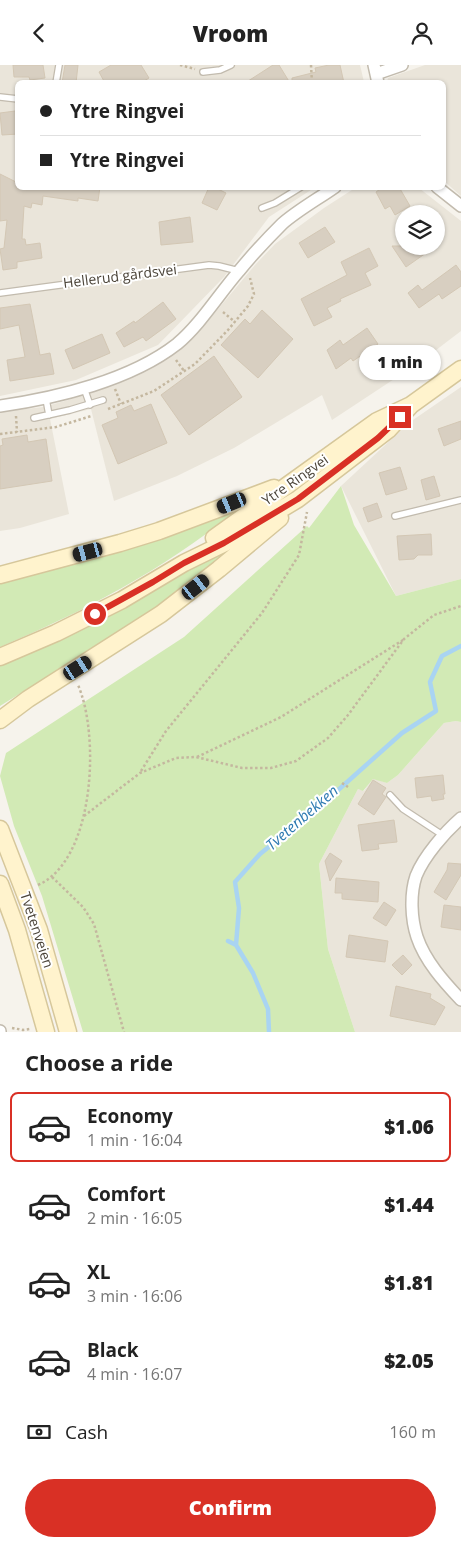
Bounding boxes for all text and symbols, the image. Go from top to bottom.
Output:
text: Vroom [193,18,268,48]
icon: back [25,19,53,47]
icon: person [408,19,436,47]
text: Ytre Ringvei [70,98,184,124]
text: Ytre Ringvei [70,147,184,173]
map controls [395,205,445,255]
button: layers [395,205,445,255]
street label: Hellerud gårdsvei [62,259,178,292]
callout: 1 min [359,345,441,379]
text: 1 min [377,351,423,373]
route end [389,406,411,428]
street label: Ytre Ringvei [258,450,332,509]
car [215,490,248,516]
car [71,541,104,563]
car [179,572,212,602]
route start [84,603,106,625]
car [61,654,94,682]
water label: Tvetenbekken [261,780,342,854]
street label: Tvetenveien [16,889,59,970]
text: Choose a ride [25,1047,173,1077]
text: Economy [87,1103,173,1129]
icon: car [27,1105,72,1150]
text: $1.06 [384,1114,434,1140]
text: 1 min · 16:04 [87,1129,182,1151]
text: Comfort [87,1181,166,1207]
icon: car [27,1183,72,1228]
text: $1.44 [384,1192,434,1218]
text: 2 min · 16:05 [87,1207,182,1229]
text: XL [87,1259,110,1285]
icon: car [27,1261,72,1306]
text: $1.81 [384,1270,434,1296]
text: 3 min · 16:06 [87,1285,182,1307]
text: Black [87,1337,139,1363]
icon: car [27,1339,72,1384]
text: $2.05 [384,1348,434,1374]
text: 4 min · 16:07 [87,1363,182,1385]
icon: cash [25,1418,53,1446]
text: Cash [65,1419,108,1445]
text: 160 m [390,1421,436,1443]
button: Confirm [25,1479,436,1537]

